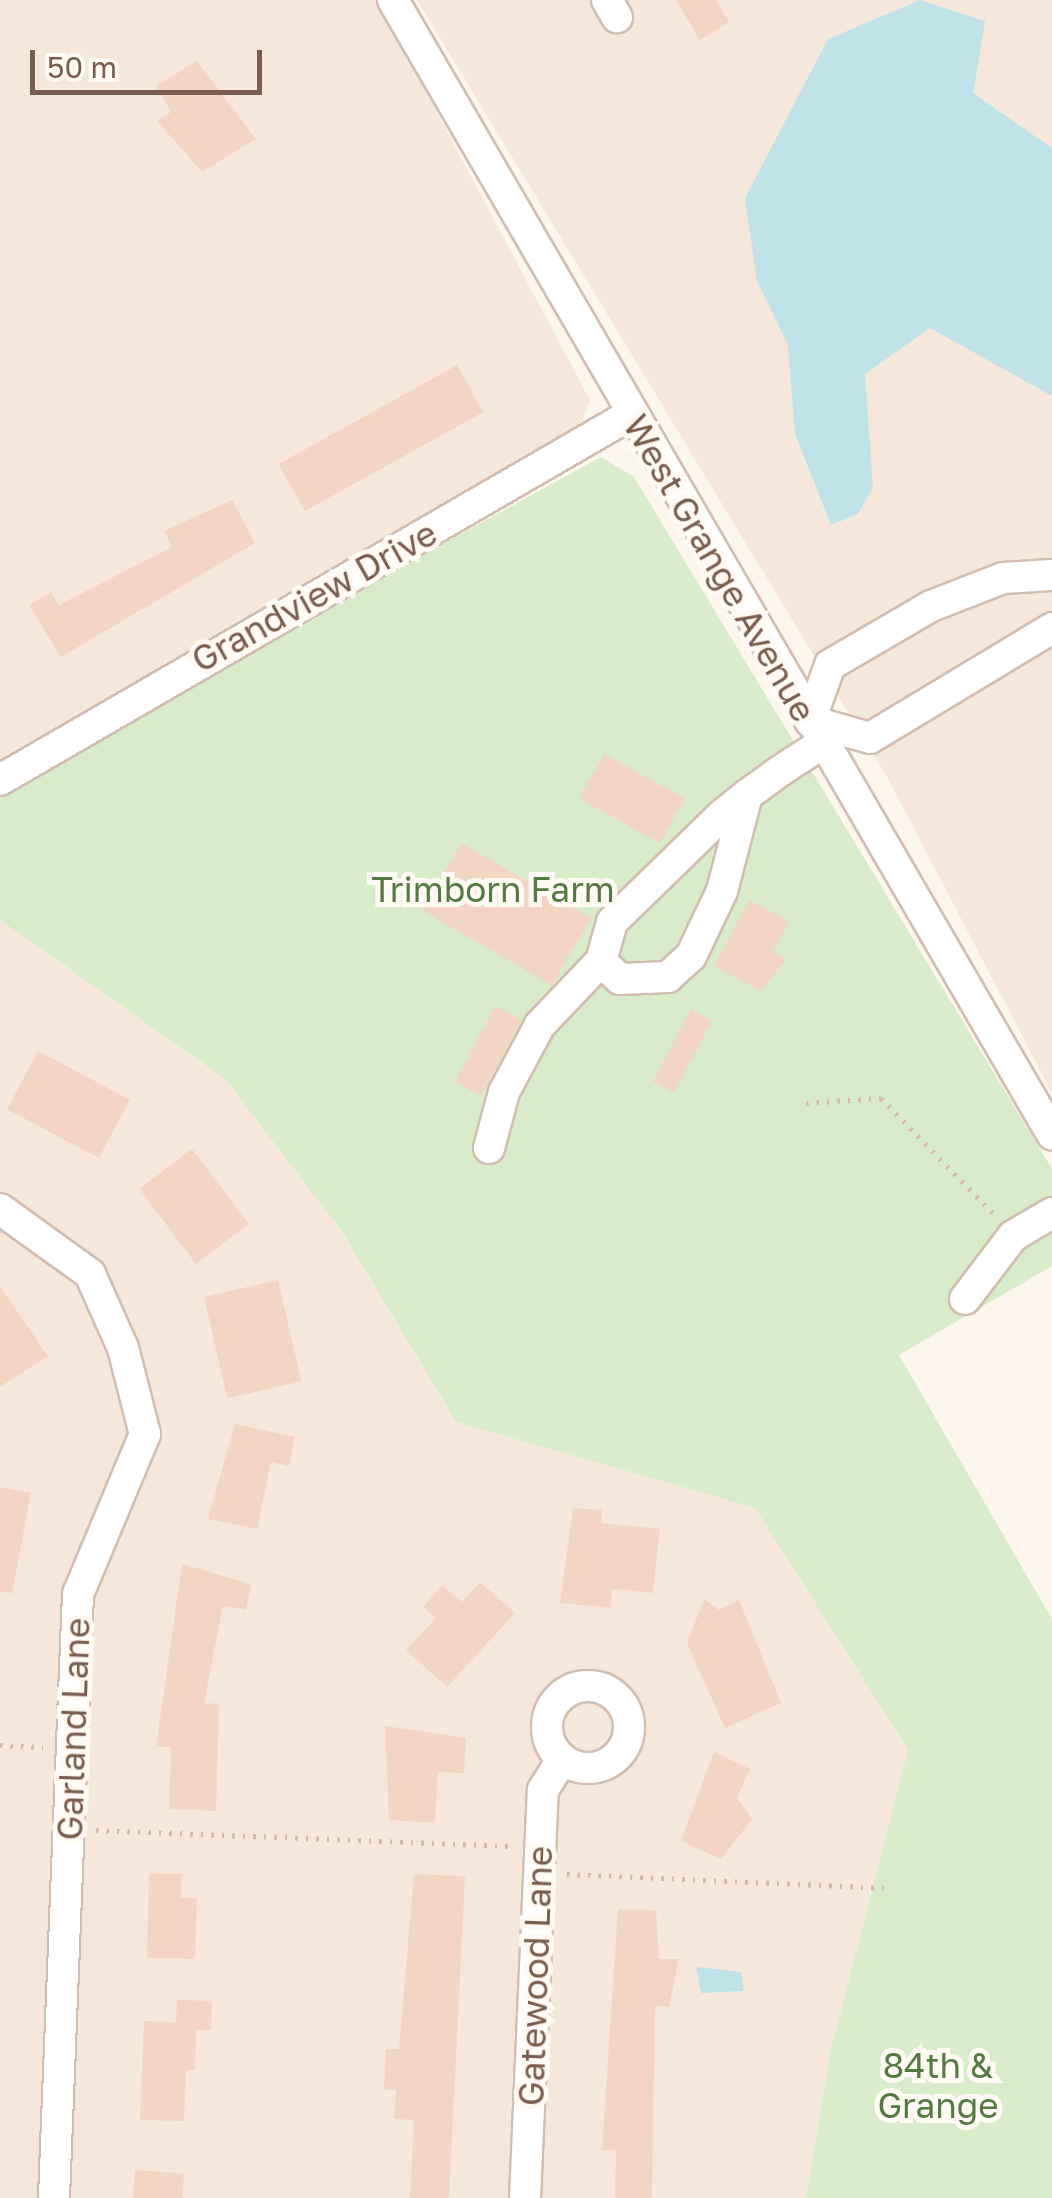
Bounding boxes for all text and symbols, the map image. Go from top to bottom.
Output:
scale bar [35,30,268,92]
text: 50 m [47,49,117,85]
street label: West Grange Avenue [615,407,825,729]
street label: Grandview Drive [184,511,444,681]
park label: Trimborn Farm [371,868,615,910]
street label: Garland Lane [48,1617,98,1841]
street label: Gatewood Lane [509,1845,561,2107]
park label: 84th & Grange [877,2044,999,2126]

